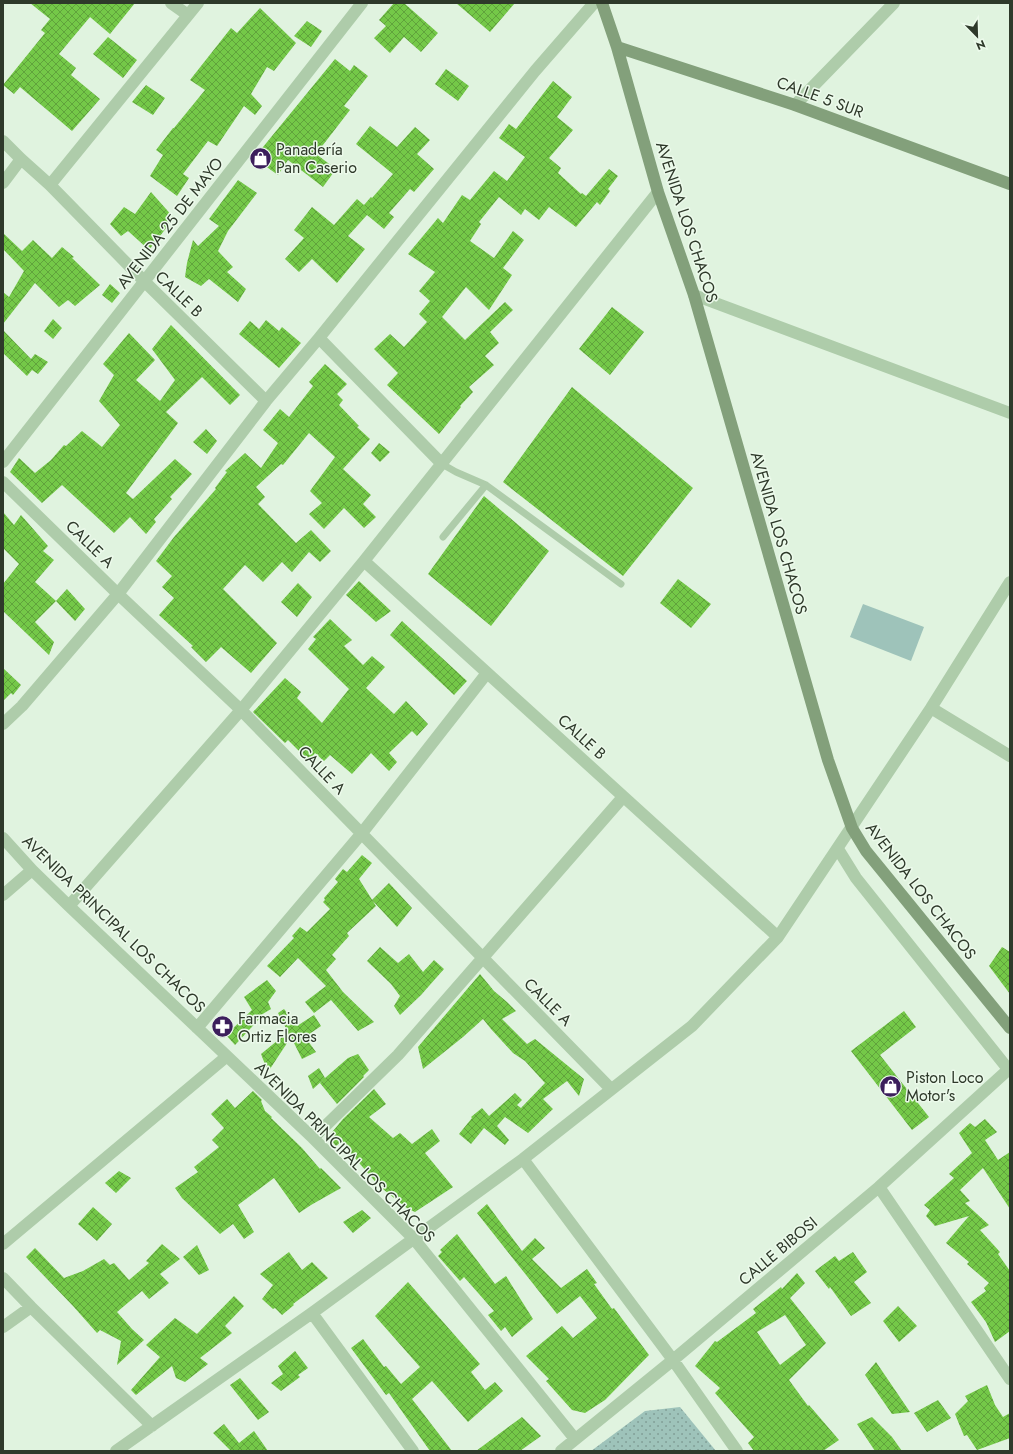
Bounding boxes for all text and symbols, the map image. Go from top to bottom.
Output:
north arrow [957,16,997,56]
text: N [974,36,988,54]
street label: CALLE 5 SUR [773,71,867,123]
place label: Panadería Pan Caserio [276,138,357,179]
street label: AVENIDA LOS CHACOS [650,138,724,306]
shop icon: Panadería Pan Caserio [247,145,273,171]
street label: AVENIDA 25 DE MAYO [111,152,229,294]
street label: CALLE B [150,266,208,323]
street label: AVENIDA LOS CHACOS [745,449,813,617]
street label: CALLE A [60,515,120,573]
street label: CALLE B [553,709,611,765]
street label: CALLE A [293,740,351,800]
street label: AVENIDA LOS CHACOS [860,818,982,965]
street label: AVENIDA PRINCIPAL LOS CHACOS [17,830,211,1018]
street label: CALLE A [519,973,578,1032]
place label: Farmacia Ortiz Flores [238,1007,317,1048]
pharmacy icon: Farmacia Ortiz Flores [210,1014,236,1040]
street label: AVENIDA PRINCIPAL LOS CHACOS [249,1056,441,1248]
place label: Piston Loco Motor's [906,1066,984,1107]
shop icon: Piston Loco Motor's [878,1073,904,1099]
street label: CALLE BIBOSI [734,1211,822,1291]

